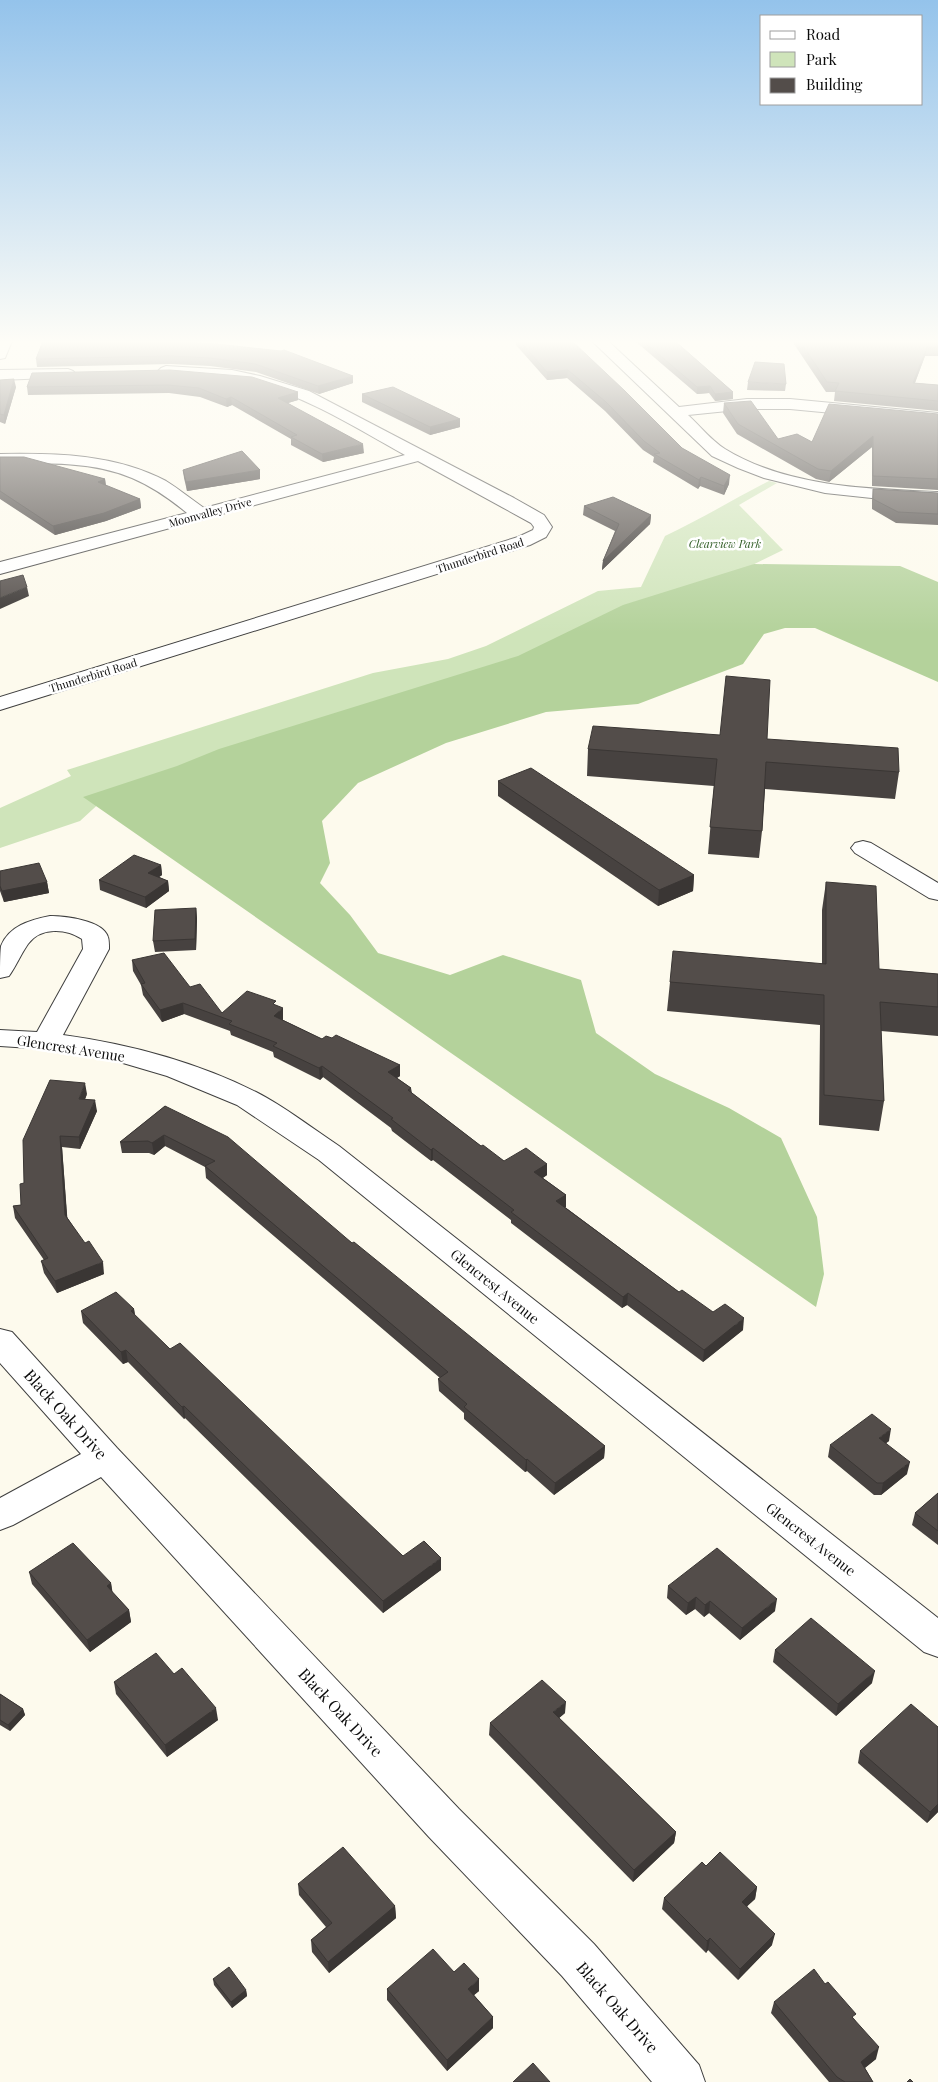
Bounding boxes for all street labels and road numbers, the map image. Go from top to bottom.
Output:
street label: Moonvalley Drive [167,494,254,530]
street label: Thunderbird Road [434,534,526,576]
street label: Thunderbird Road [47,654,139,695]
street label: Glencrest Avenue [16,1030,126,1066]
street label: Glencrest Avenue [447,1244,543,1328]
street label: Black Oak Drive [20,1364,112,1464]
street label: Glencrest Avenue [762,1498,860,1580]
street label: Black Oak Drive [294,1663,388,1761]
street label: Black Oak Drive [573,1957,663,2057]

